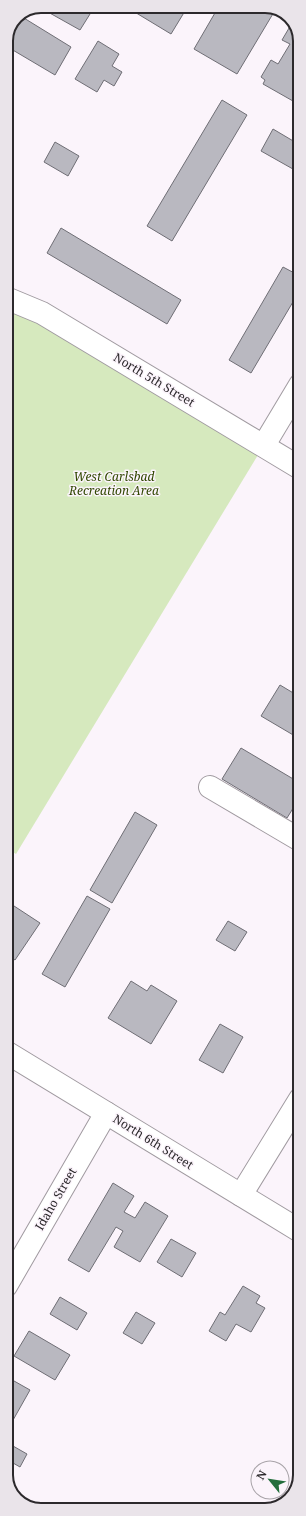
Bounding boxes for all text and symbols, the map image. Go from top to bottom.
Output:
street label: North 5th Street [111,349,198,411]
park label: West Carlsbad Recreation Area [68,468,159,499]
street label: North 6th Street [110,1110,197,1173]
street label: Idaho Street [31,1164,80,1233]
north arrow [250,1460,290,1500]
text: N [252,1467,270,1482]

